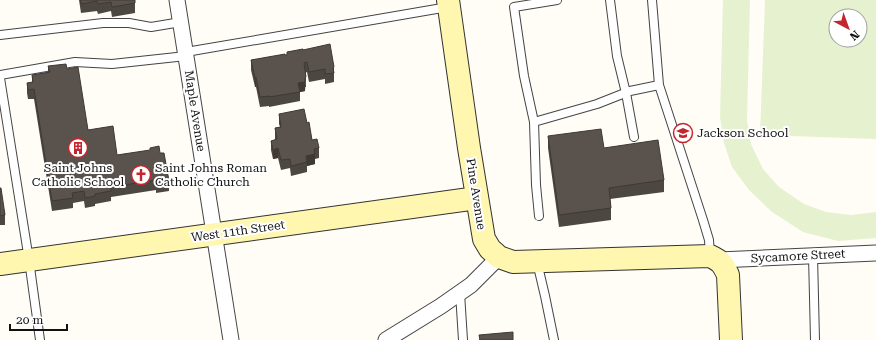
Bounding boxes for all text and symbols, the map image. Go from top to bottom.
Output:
north arrow [828,8,868,48]
text: N [846,27,862,43]
street label: Maple Avenue [182,69,208,153]
school or university icon: Jackson School [672,122,694,144]
place label: Jackson School [697,126,789,140]
building icon: Saint Johns Catholic School [67,137,89,159]
street label: Pine Avenue [463,157,489,231]
place label: Saint Johns Catholic School [32,161,124,189]
place label: Saint Johns Roman Catholic Church [155,161,267,189]
church icon: Saint Johns Roman Catholic Church [130,164,152,186]
street label: West 11th Street [190,217,286,245]
street label: Sycamore Street [750,247,846,265]
scale bar [10,306,67,332]
text: 20 m [16,313,43,327]

